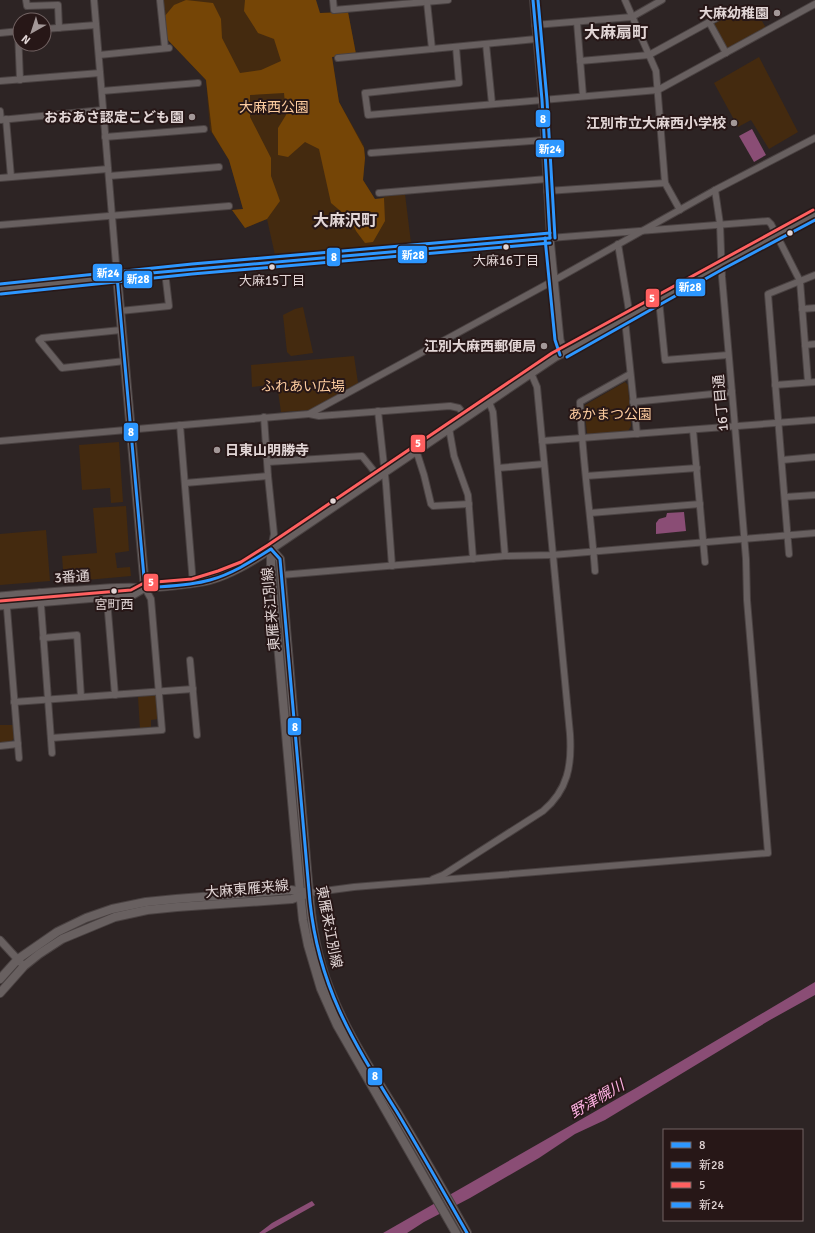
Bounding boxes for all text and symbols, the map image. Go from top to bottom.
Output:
place label: 大麻幼稚園 [699,5,769,22]
marker: 大麻幼稚園 [772,8,782,18]
north arrow [12,12,52,52]
district label: 大麻扇町 [584,23,648,43]
text: N [19,32,33,47]
park label: 大麻西公園 [239,99,309,116]
place label: おおあさ認定こども園 [44,109,184,126]
line badge: 8 [535,109,551,128]
marker: おおあさ認定こども園 [187,112,197,122]
text: 8 [540,113,546,126]
place label: 江別市立大麻西小学校 [586,115,726,132]
marker: 江別市立大麻西小学校 [729,118,739,128]
line badge: 新24 [535,139,565,158]
text: 新24 [539,143,561,156]
district label: 大麻沢町 [313,211,377,231]
unlabelled marker [785,228,795,238]
marker: 大麻16丁目 [501,242,511,252]
line badge: 新28 [397,245,428,264]
line badge: 8 [326,247,341,267]
text: 新28 [402,249,424,262]
text: 8 [331,251,337,264]
place label: 大麻16丁目 [473,253,539,269]
marker: 大麻15丁目 [267,262,277,272]
line badge: 新24 [92,263,123,282]
text: 新24 [97,267,119,280]
line badge: 新28 [123,270,153,289]
text: 新28 [127,273,149,286]
place label: 大麻15丁目 [239,273,305,289]
line badge: 新28 [675,278,706,297]
text: 新28 [679,281,701,294]
line badge: 5 [645,288,660,308]
text: 5 [649,292,655,305]
place label: 江別大麻西郵便局 [424,338,536,355]
marker: 江別大麻西郵便局 [539,341,549,351]
street label: 16丁目通 [710,374,732,432]
park label: ふれあい広場 [261,378,345,395]
park label: あかまつ公園 [568,406,652,423]
line badge: 8 [123,422,139,442]
text: 8 [128,426,134,439]
line badge: 5 [410,434,426,453]
text: 5 [415,437,421,450]
place label: 日東山明勝寺 [225,442,309,459]
marker: 日東山明勝寺 [212,445,222,455]
unlabelled marker [328,496,338,506]
street label: 東雁来江別線 [259,566,283,652]
street label: 3番通 [54,568,90,586]
line badge: 5 [143,573,159,592]
text: 5 [148,576,154,589]
marker: 宮町西 [109,586,119,596]
place label: 宮町西 [94,597,134,613]
line badge: 8 [287,717,302,736]
text: 8 [292,721,298,734]
street label: 大麻東雁来線 [204,877,290,901]
street label: 東雁来江別線 [313,884,345,970]
line badge: 8 [367,1067,383,1086]
text: 8 [372,1070,378,1083]
water label: 野津幌川 [567,1075,629,1122]
legend [663,1129,803,1221]
text: 8 [699,1138,705,1153]
text: 新28 [699,1158,724,1173]
text: 5 [699,1178,705,1193]
text: 新24 [699,1198,724,1213]

